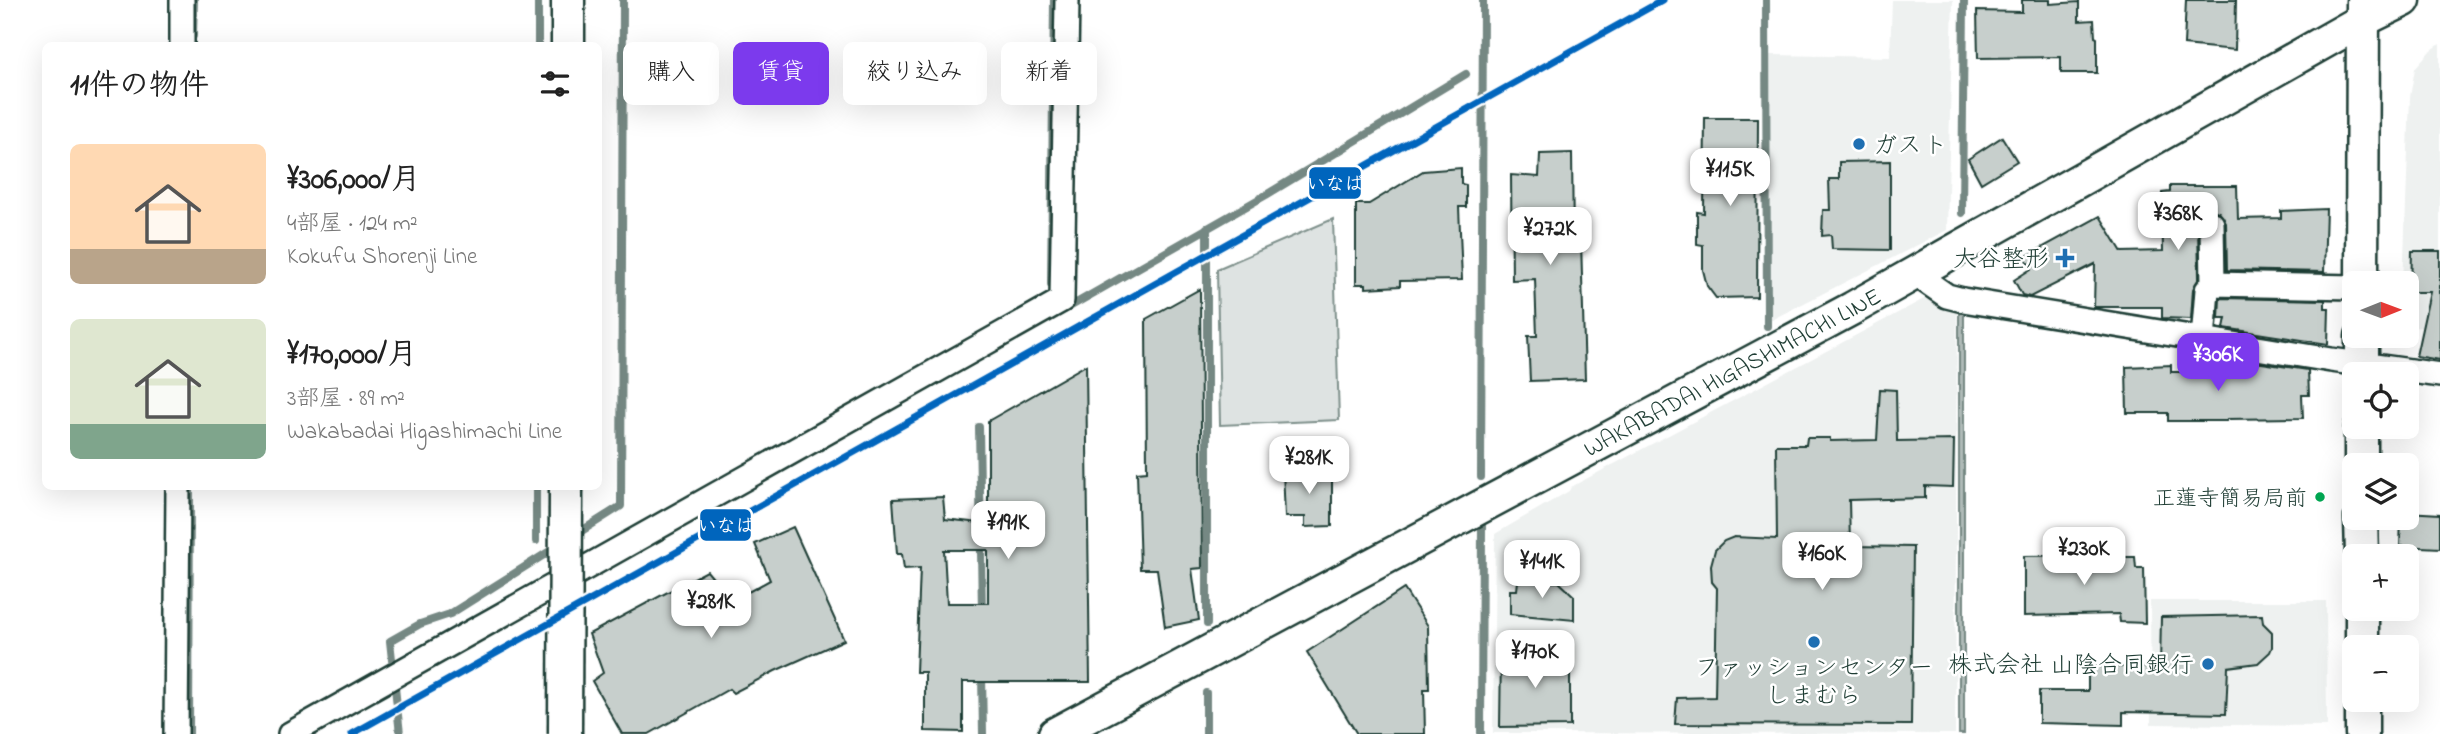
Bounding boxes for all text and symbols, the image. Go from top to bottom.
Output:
chip: 購入 [623,42,719,105]
chip: 賃貸 [733,42,829,105]
chip: 絞り込み [843,42,987,105]
chip: 新着 [1001,42,1097,105]
text: 11件の物件 [70,65,209,109]
icon: filters [536,65,574,103]
place label: ガスト [1873,129,1947,164]
marker: ガスト [1851,136,1867,152]
pin: ¥115K [1681,148,1779,208]
text: ¥115K [1706,154,1754,187]
text: ¥306,000/月 [287,159,421,203]
line badge: いなば [1308,166,1362,200]
icon: home [126,172,210,256]
text: いなば [1306,172,1364,199]
pin: ¥368K [2129,192,2227,252]
text: ¥368K [2154,198,2202,231]
text: 4部屋 · 124 m² [287,208,418,241]
pin: ¥272K [1501,208,1599,267]
text: ¥272K [1524,213,1576,246]
text: Kokufu Shorenji Line [287,241,477,274]
place label: 大谷整形 [1953,243,2049,278]
marker: 大谷整形 [2055,248,2075,268]
north arrow [2342,271,2418,348]
map controls [2342,271,2419,712]
street label: WAKABADAI HIGASHIMACHI LINE [1578,281,1888,468]
text: ¥170,000/月 [287,334,417,378]
pin: ¥306K [2169,334,2267,393]
text: ¥306K [2193,339,2243,372]
icon: home [126,347,210,431]
button: locate [2342,362,2419,439]
text: 3部屋 · 89 m² [287,383,405,416]
text: Wakabadai Higashimachi Line [287,416,562,449]
pin: ¥281K [1260,436,1358,496]
text: ¥281K [1285,442,1333,475]
button: layers [2342,453,2419,530]
place label: 正蓮寺簡易局前 [2153,484,2307,516]
marker: 正蓮寺簡易局前 [2313,490,2327,504]
pin: ¥191K [959,502,1057,561]
text: ¥191K [987,507,1029,540]
line badge: いなば [699,508,752,542]
text: いなば [697,514,755,541]
pin: ¥230K [2035,528,2133,587]
pin: ¥160K [1773,532,1871,592]
text: ¥230K [2059,533,2110,566]
text: ¥160K [1798,538,1846,571]
pin: ¥141K [1493,540,1591,600]
button: + [2342,544,2419,621]
text: ¥141K [1520,546,1564,579]
pin: ¥281K [662,580,760,640]
text: ¥281K [687,586,735,619]
pin: ¥170K [1486,630,1584,690]
marker: ファッションセンター しまむら [1806,634,1822,650]
button: − [2342,635,2419,712]
text: ¥170K [1512,636,1558,669]
place label: 株式会社 山陰合同銀行 [1948,649,2194,684]
place label: ファッションセンター しまむら [1695,652,1933,715]
marker: 株式会社 山陰合同銀行 [2200,656,2216,672]

